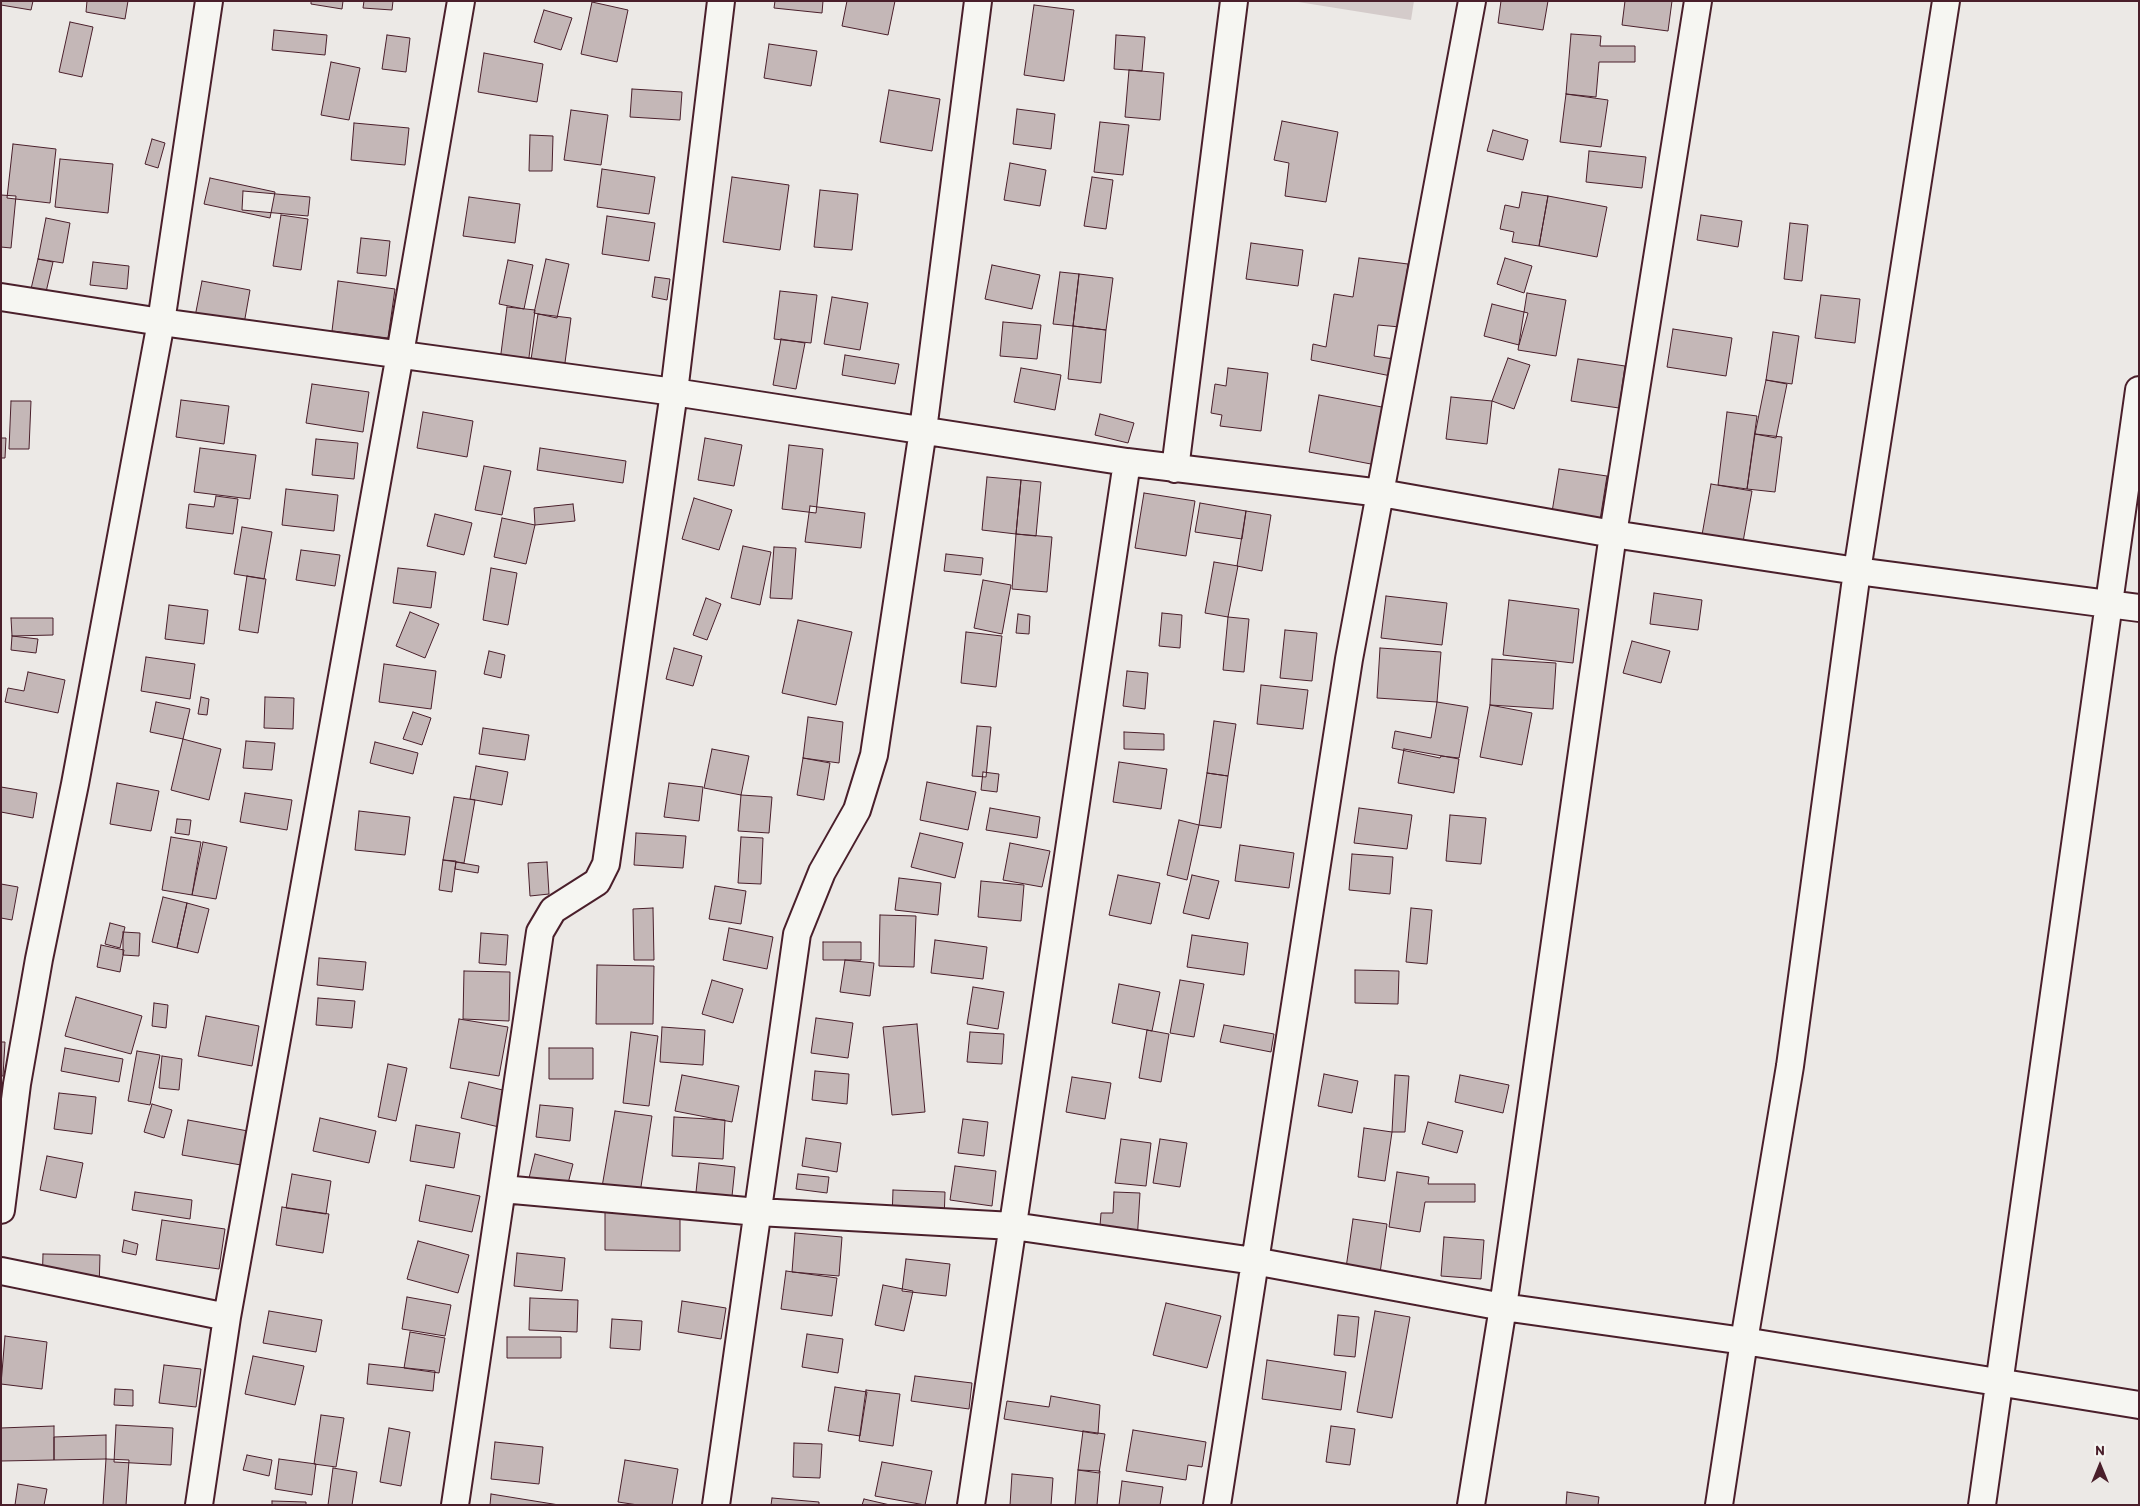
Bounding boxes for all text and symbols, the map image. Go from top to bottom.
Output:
north arrow [2075,1441,2125,1491]
text: N [2095,1442,2105,1459]

